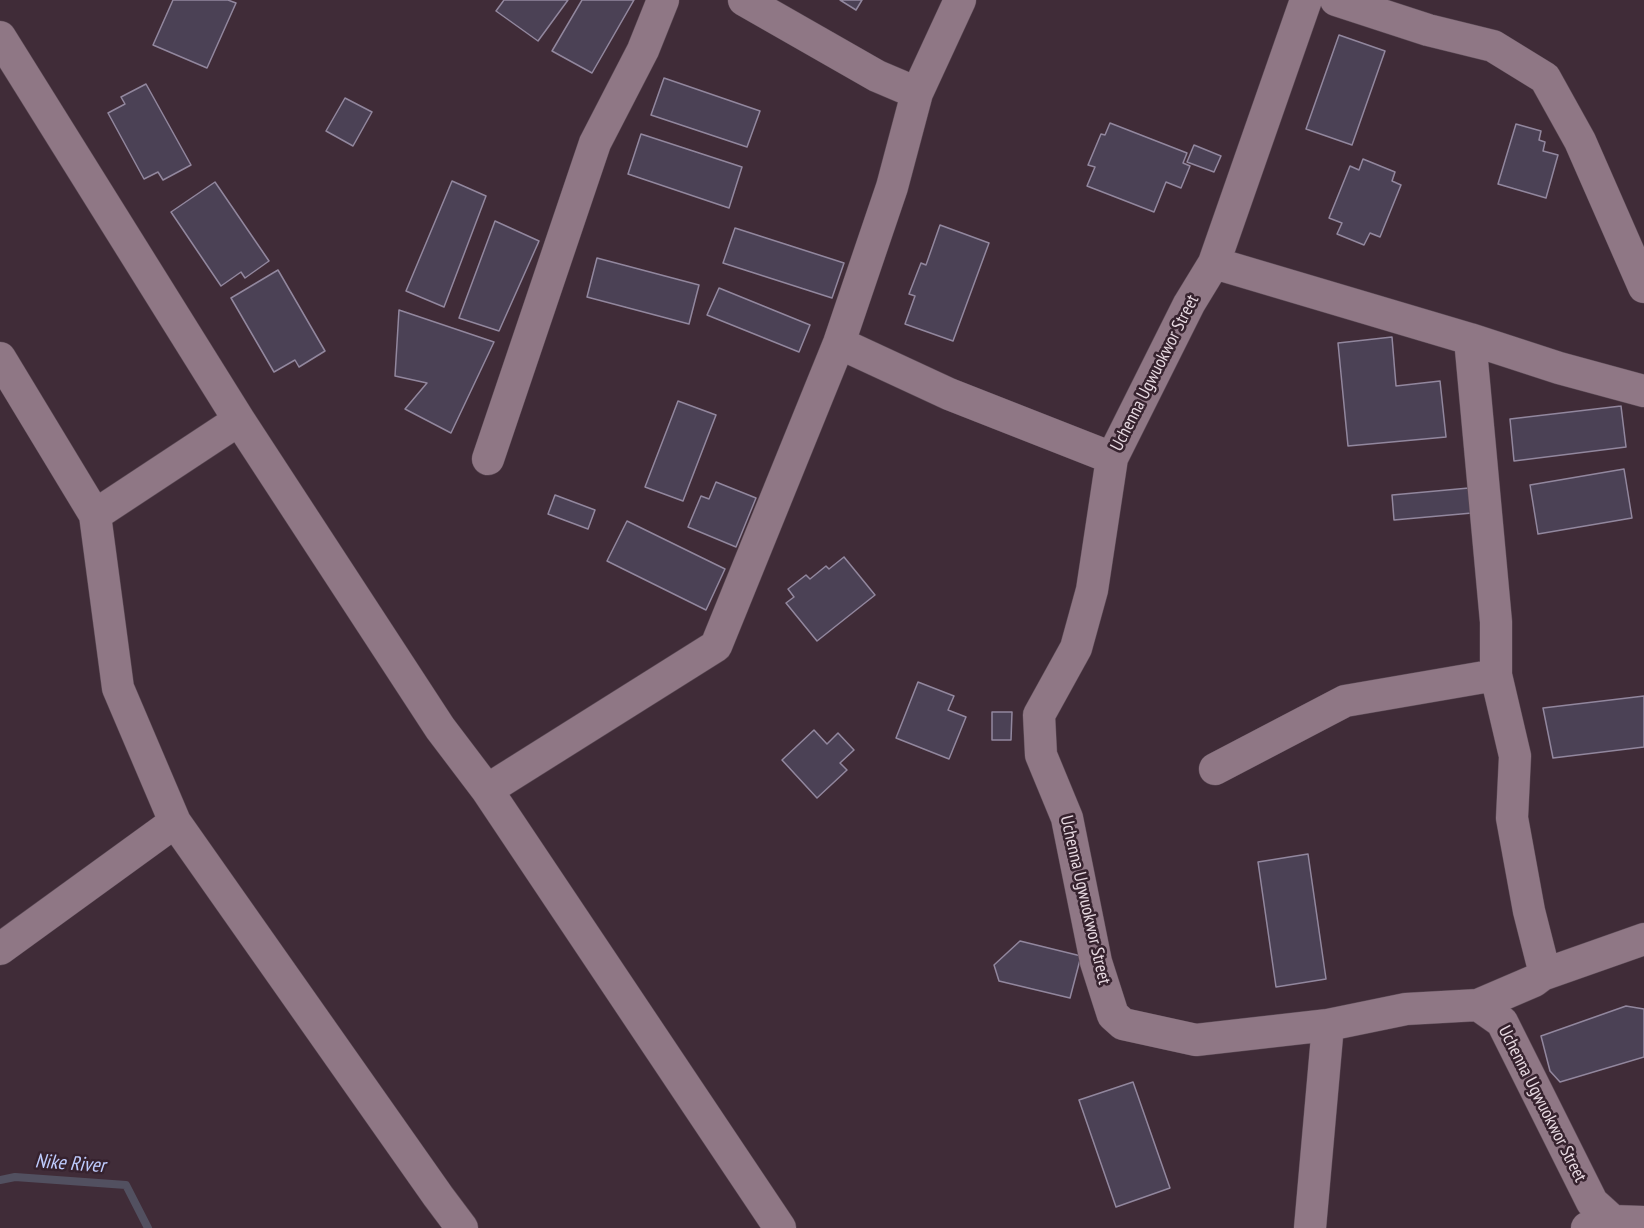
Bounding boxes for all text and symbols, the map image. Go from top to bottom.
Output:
street label: Uchenna Ugwuokwor Street [1106,291,1204,455]
street label: Uchenna Ugwuokwor Street [1055,814,1115,986]
street label: Uchenna Ugwuokwor Street [1493,1022,1591,1186]
water label: Nike River [34,1150,106,1178]

